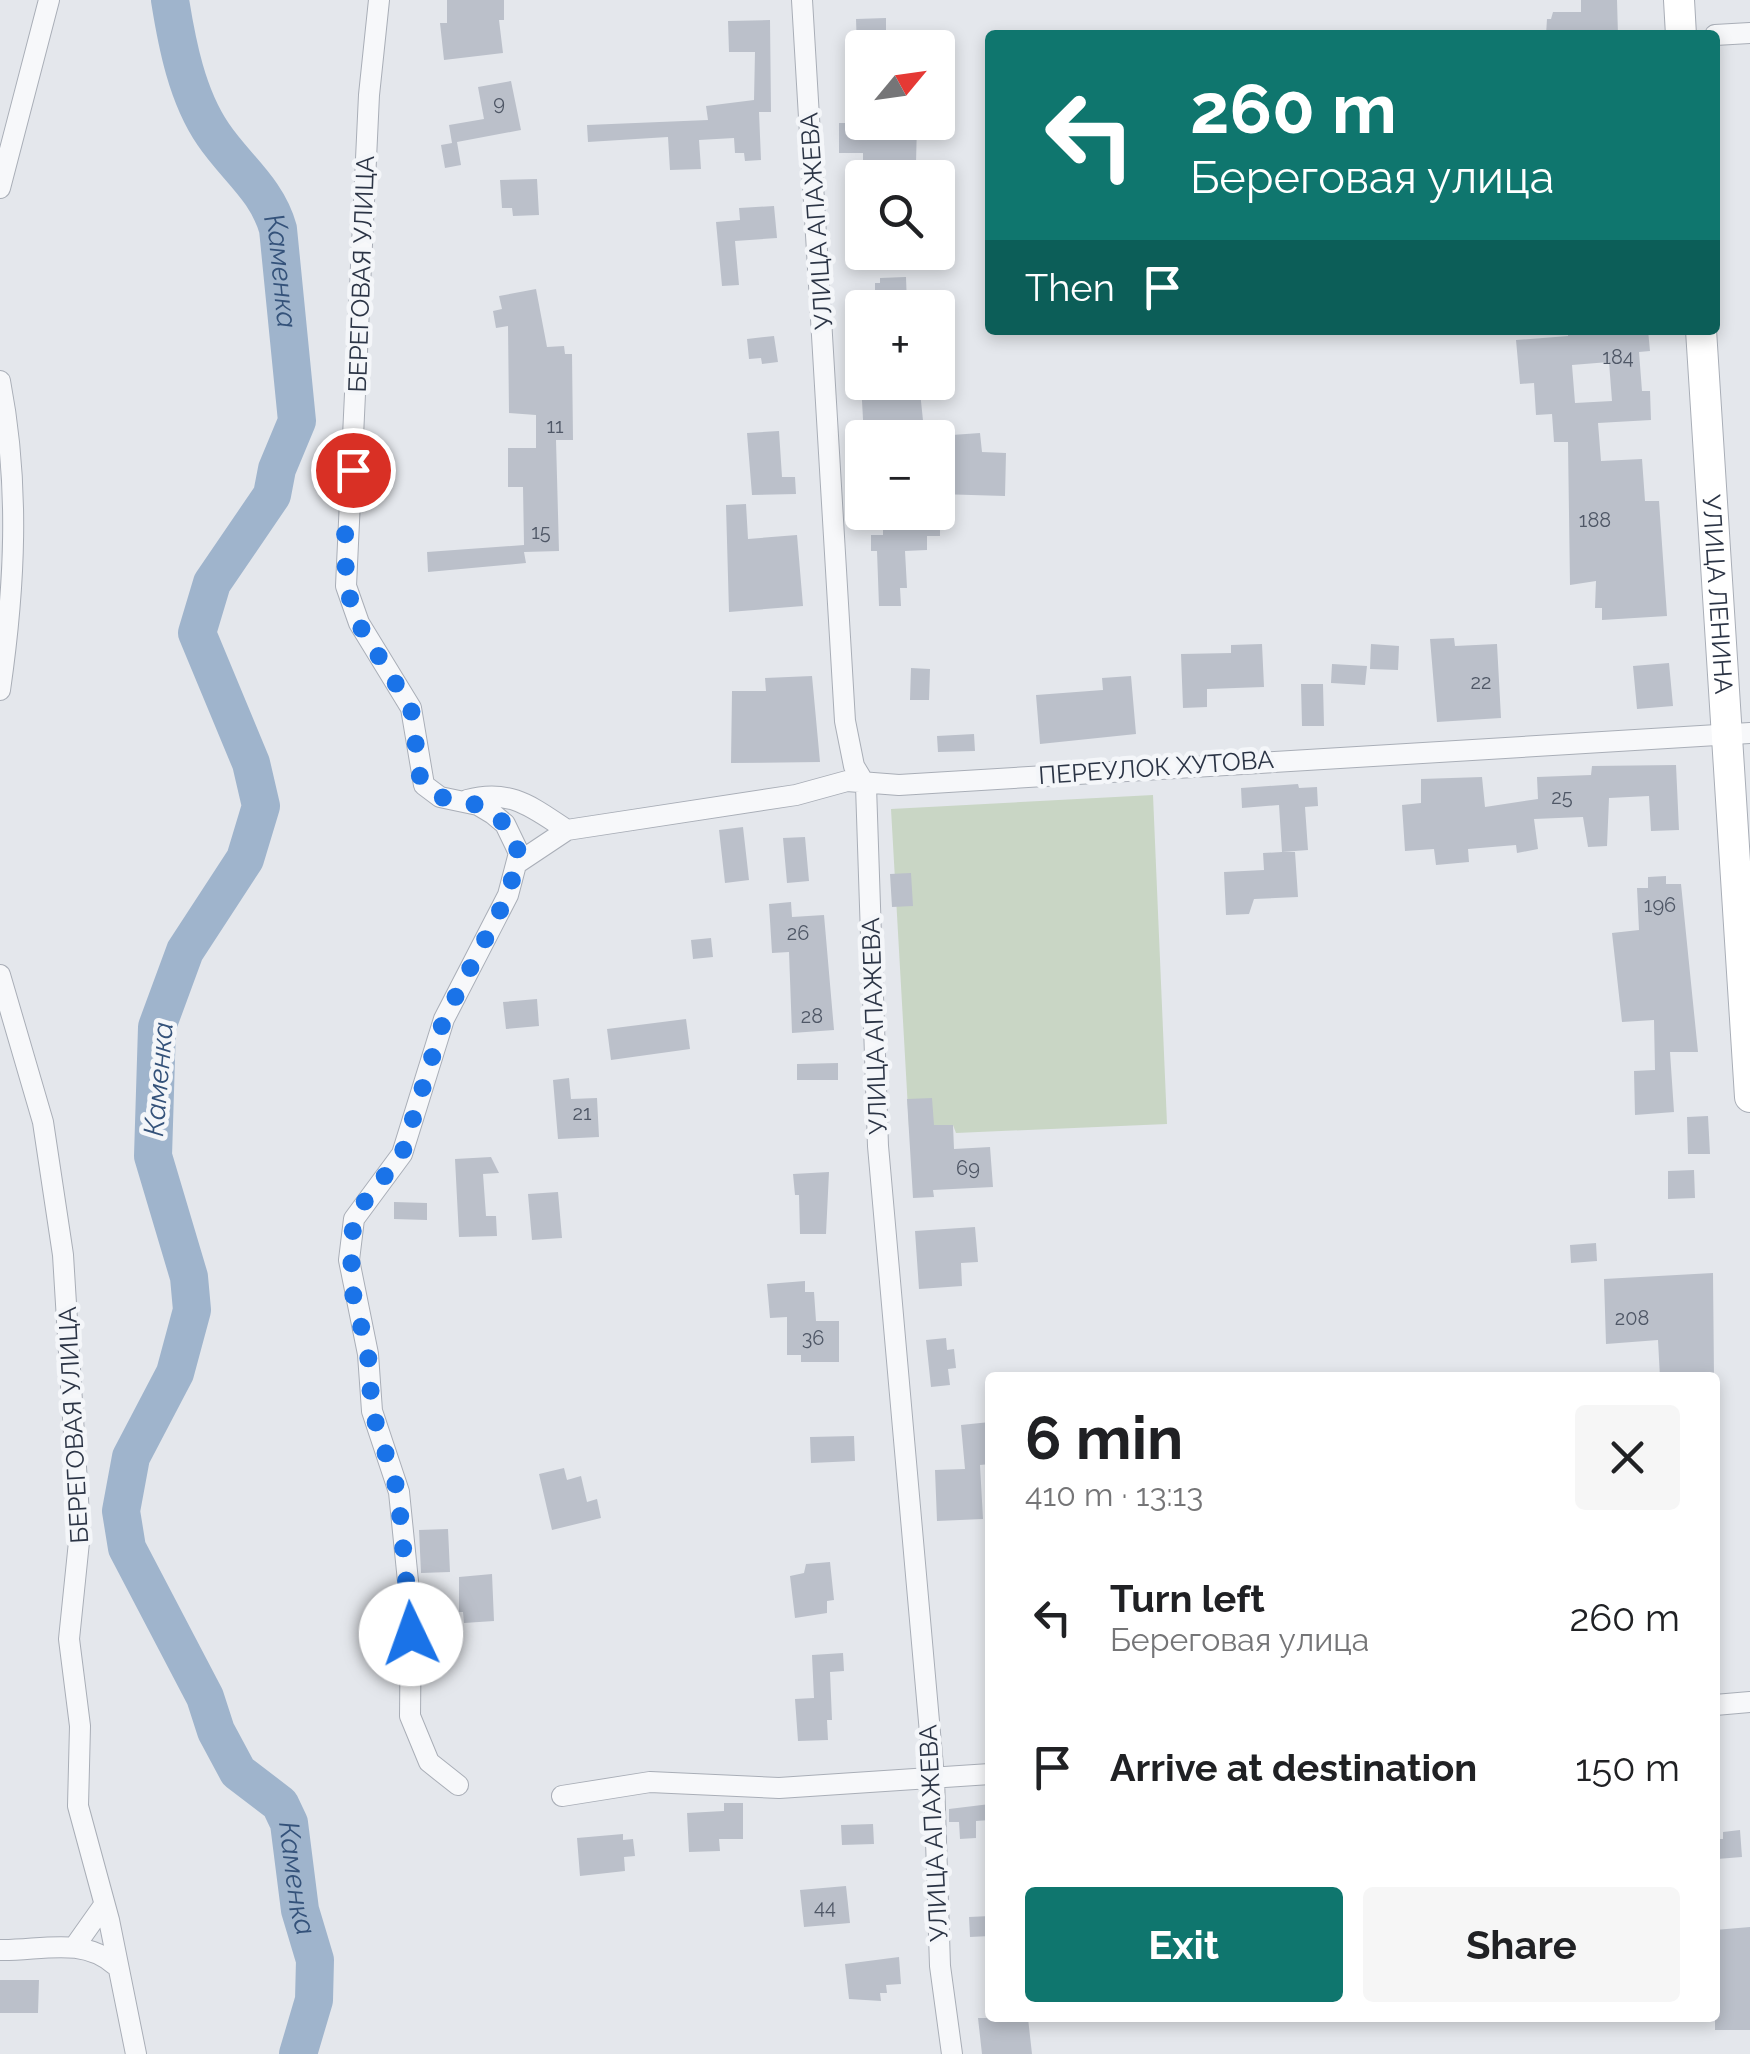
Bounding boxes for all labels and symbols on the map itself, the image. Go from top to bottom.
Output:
north arrow [845,30,955,140]
house number: 9 [493,91,505,115]
street label: УЛИЦА АПАЖЕВА [793,111,839,330]
street label: БЕРЕГОВАЯ УЛИЦА [342,155,380,393]
water label: Каменка [257,209,304,330]
house number: 184 [1602,345,1634,369]
house number: 11 [546,414,564,438]
pin [311,428,396,513]
street label: УЛИЦА ЛЕНИНА [1697,494,1739,695]
house number: 188 [1579,508,1611,532]
house number: 15 [531,520,551,544]
house number: 22 [1471,670,1491,694]
street label: ПЕРЕУЛОК ХУТОВА [1037,744,1275,790]
house number: 25 [1551,785,1573,809]
house number: 196 [1644,893,1676,917]
street label: УЛИЦА АПАЖЕВА [855,917,893,1135]
house number: 26 [787,921,809,945]
house number: 28 [801,1004,823,1028]
water label: Каменка [137,1021,180,1138]
house number: 21 [573,1101,592,1125]
house number: 69 [956,1156,980,1180]
street label: БЕРЕГОВАЯ УЛИЦА [52,1306,94,1544]
house number: 208 [1615,1306,1649,1330]
house number: 36 [802,1326,824,1350]
position arrow [359,1582,463,1686]
street label: УЛИЦА АПАЖЕВА [912,1724,954,1942]
water label: Каменка [272,1819,323,1939]
house number: 44 [814,1895,836,1919]

